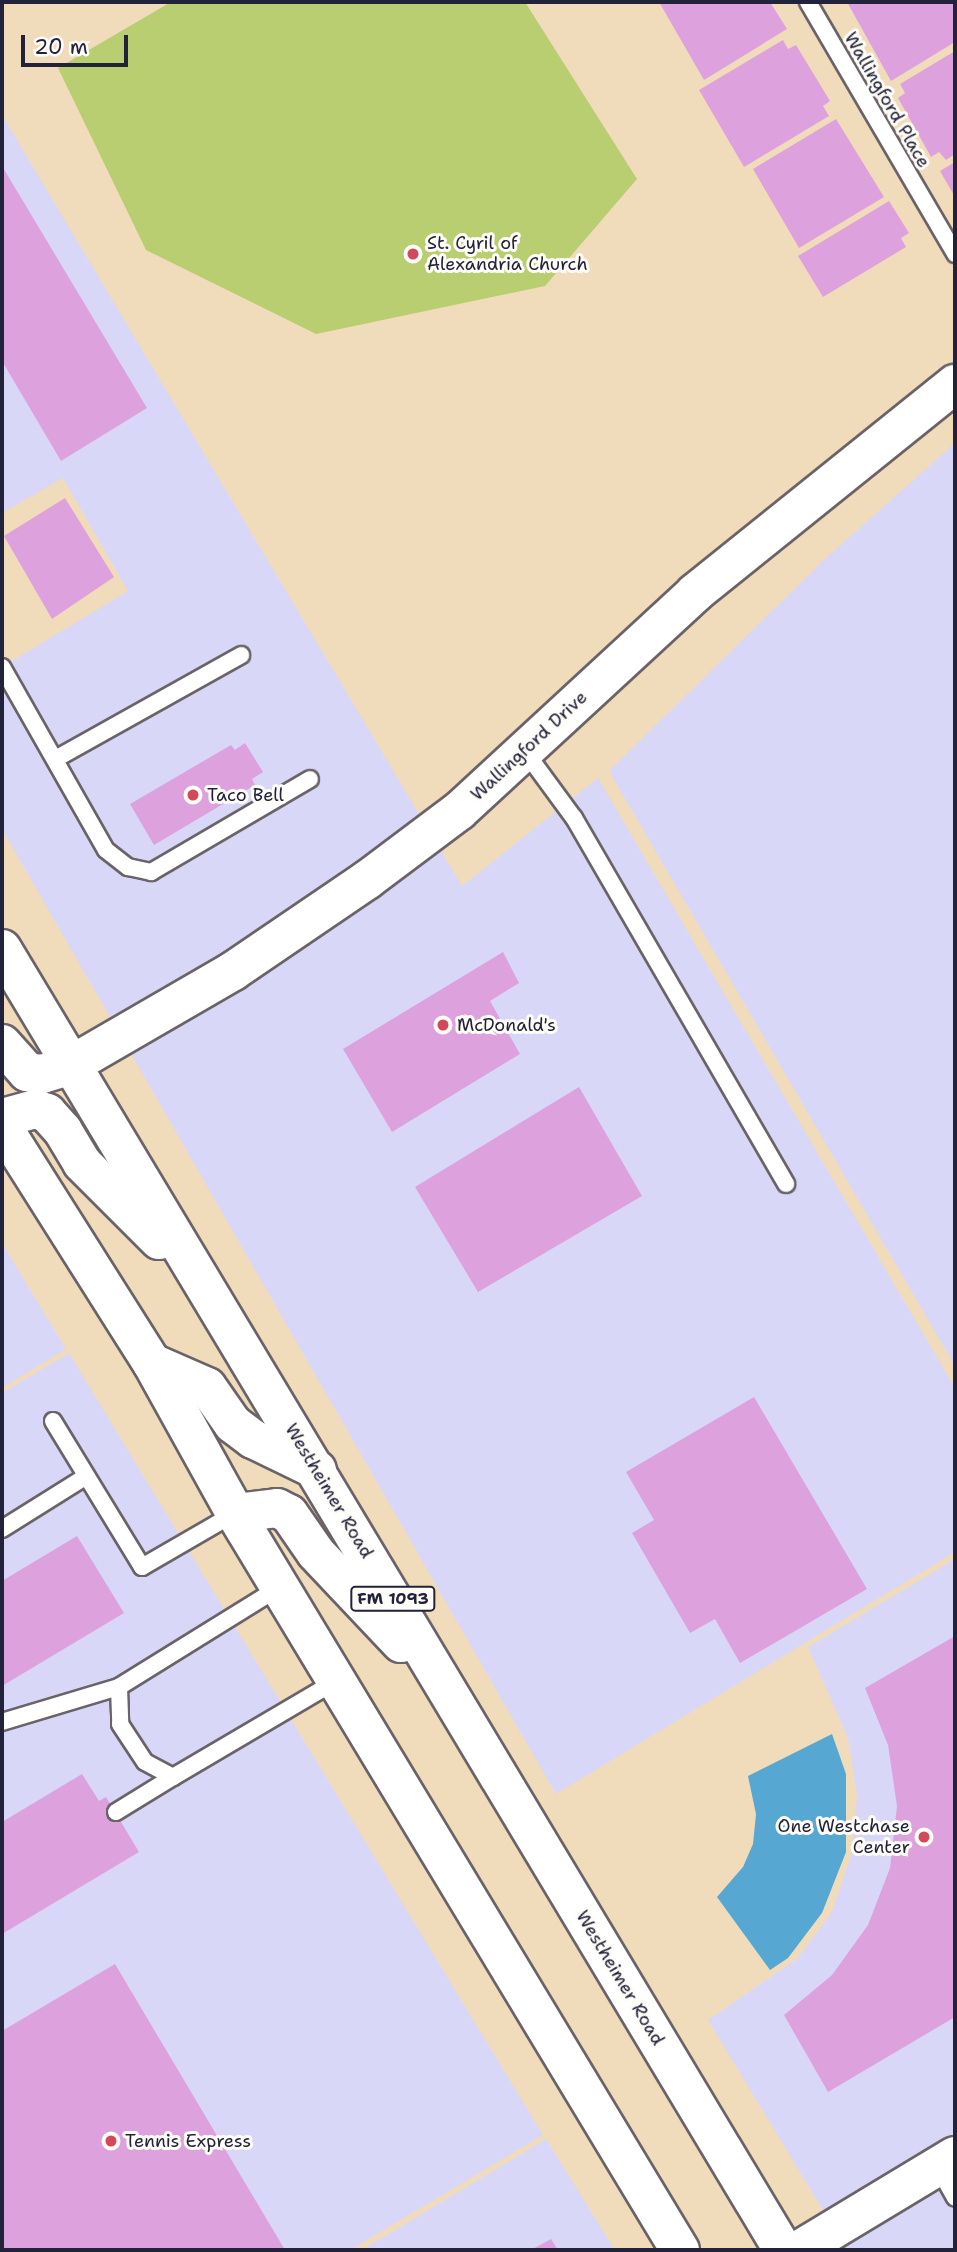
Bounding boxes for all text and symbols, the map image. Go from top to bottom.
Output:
scale bar [24,21,131,65]
street label: Wallingford Place [839,28,935,172]
text: 20 m [34,33,88,61]
place label: St. Cyril of Alexandria Church [427,233,588,276]
marker: St. Cyril of Alexandria Church [405,246,421,262]
street label: Wallingford Drive [466,687,592,805]
place label: Taco Bell [207,784,284,806]
marker: Taco Bell [185,787,201,803]
place label: McDonald's [457,1014,556,1036]
marker: McDonald's [435,1017,451,1033]
street label: Westheimer Road [280,1420,378,1562]
road number: FM 1093 [349,1586,437,1611]
place label: One Westchase Center [778,1816,910,1858]
marker: One Westchase Center [916,1829,932,1845]
street label: Westheimer Road [571,1907,669,2049]
place label: Tennis Express [125,2130,251,2152]
marker: Tennis Express [103,2133,119,2149]

